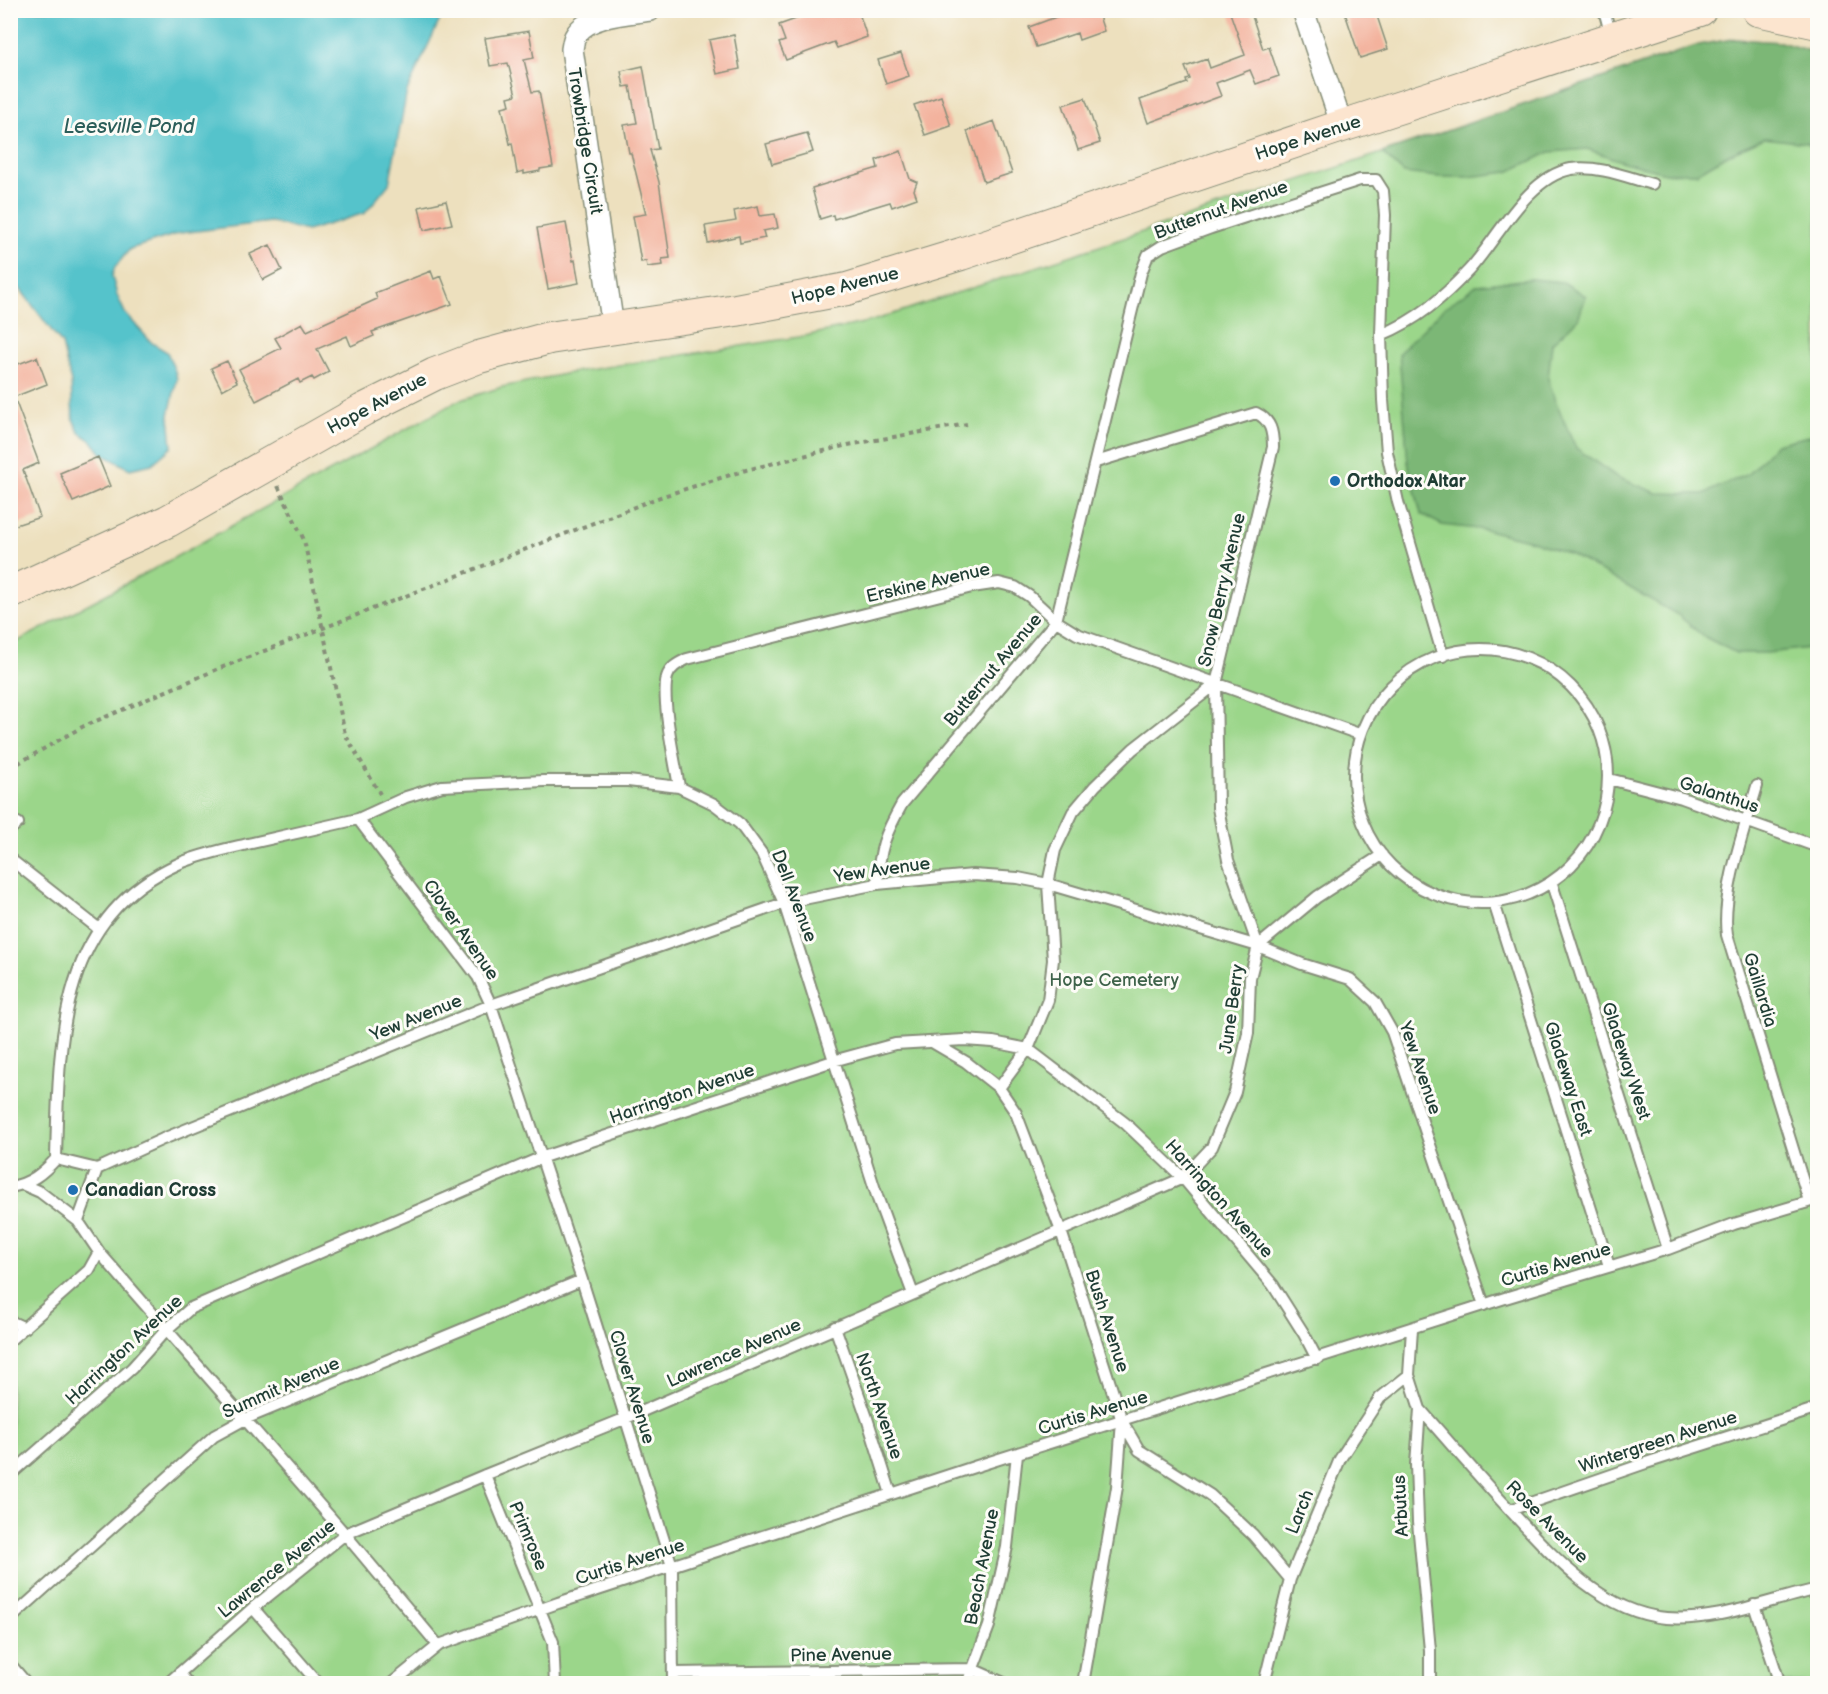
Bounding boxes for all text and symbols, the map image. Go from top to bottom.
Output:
street label: Trowbridge Circuit [563,66,607,216]
street label: Hope Avenue [1253,111,1364,165]
water label: Leesville Pond [64,115,195,139]
street label: Butternut Avenue [1151,176,1291,244]
street label: Hope Avenue [789,262,901,309]
street label: Hope Avenue [324,369,431,439]
place label: Orthodox Altar [1347,471,1467,492]
marker: Orthodox Altar [1328,474,1342,488]
street label: Snow Berry Avenue [1194,511,1250,669]
street label: Erskine Avenue [864,558,992,607]
street label: Butternut Avenue [940,609,1047,731]
street label: Galanthus [1677,772,1761,818]
street label: Dell Avenue [767,847,821,945]
street label: Yew Avenue [832,853,932,887]
street label: Clover Avenue [419,876,504,984]
street label: Gaillardia [1739,950,1781,1030]
street label: June Berry [1215,962,1249,1055]
park label: Hope Cemetery [1049,970,1180,991]
street label: Yew Avenue [366,990,465,1046]
street label: Gladeway West [1597,1000,1655,1123]
street label: Yew Avenue [1394,1018,1446,1118]
street label: Gladeway East [1540,1019,1597,1139]
street label: Harrington Avenue [607,1059,757,1129]
street label: Harrington Avenue [1160,1136,1278,1263]
place label: Canadian Cross [85,1180,216,1201]
marker: Canadian Cross [66,1183,80,1197]
street label: Curtis Avenue [1499,1238,1614,1292]
street label: Bush Avenue [1081,1267,1134,1375]
street label: Harrington Avenue [61,1290,187,1409]
street label: Lawrence Avenue [664,1314,805,1392]
street label: Clover Avenue [605,1328,659,1447]
street label: North Avenue [851,1350,907,1462]
street label: Summit Avenue [219,1353,343,1423]
street label: Curtis Avenue [1036,1386,1151,1440]
street label: Wintergreen Avenue [1576,1406,1740,1477]
street label: Arbutus [1389,1474,1413,1537]
street label: Rose Avenue [1501,1476,1593,1568]
street label: Larch [1282,1487,1318,1537]
street label: Primrose [504,1498,552,1574]
street label: Beach Avenue [960,1507,1004,1627]
street label: Lawrence Avenue [214,1515,340,1623]
street label: Curtis Avenue [573,1534,687,1590]
street label: Pine Avenue [790,1644,892,1666]

